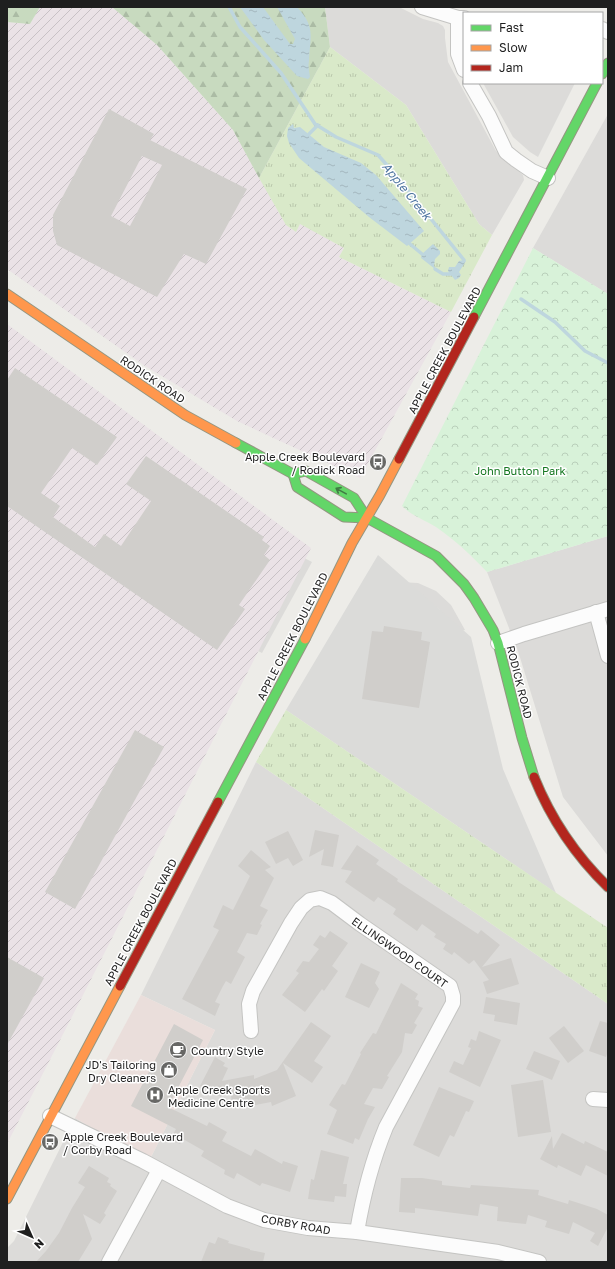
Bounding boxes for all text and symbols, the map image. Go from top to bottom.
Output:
legend [463,12,603,84]
text: Fast [499,20,524,35]
text: Slow [499,40,527,55]
text: Jam [499,60,523,75]
water label: Apple Creek [379,159,436,224]
street label: APPLE CREEK BOULEVARD [405,284,483,416]
street label: RODICK ROAD [118,353,188,406]
place label: Apple Creek Boulevard / Rodick Road [245,450,365,476]
bus stop icon: Apple Creek Boulevard / Rodick Road [368,452,388,472]
park label: John Button Park [474,464,566,477]
one-way arrow [336,486,348,494]
street label: APPLE CREEK BOULEVARD [254,570,330,702]
street label: RODICK ROAD [505,644,535,720]
street label: APPLE CREEK BOULEVARD [101,856,179,988]
street label: ELLINGWOOD COURT [350,914,450,990]
cafe icon: Country Style [168,1040,188,1060]
place label: Country Style [191,1044,264,1057]
place label: JD's Tailoring Dry Cleaners [85,1058,156,1084]
shop icon: JD's Tailoring Dry Cleaners [159,1060,179,1080]
place label: Apple Creek Sports Medicine Centre [168,1083,270,1109]
hospital icon: Apple Creek Sports Medicine Centre [145,1085,165,1105]
place label: Apple Creek Boulevard / Corby Road [63,1130,183,1156]
bus stop icon: Apple Creek Boulevard / Corby Road [40,1132,60,1152]
street label: CORBY ROAD [260,1211,332,1237]
north arrow [12,1217,52,1257]
text: N [32,1237,47,1252]

